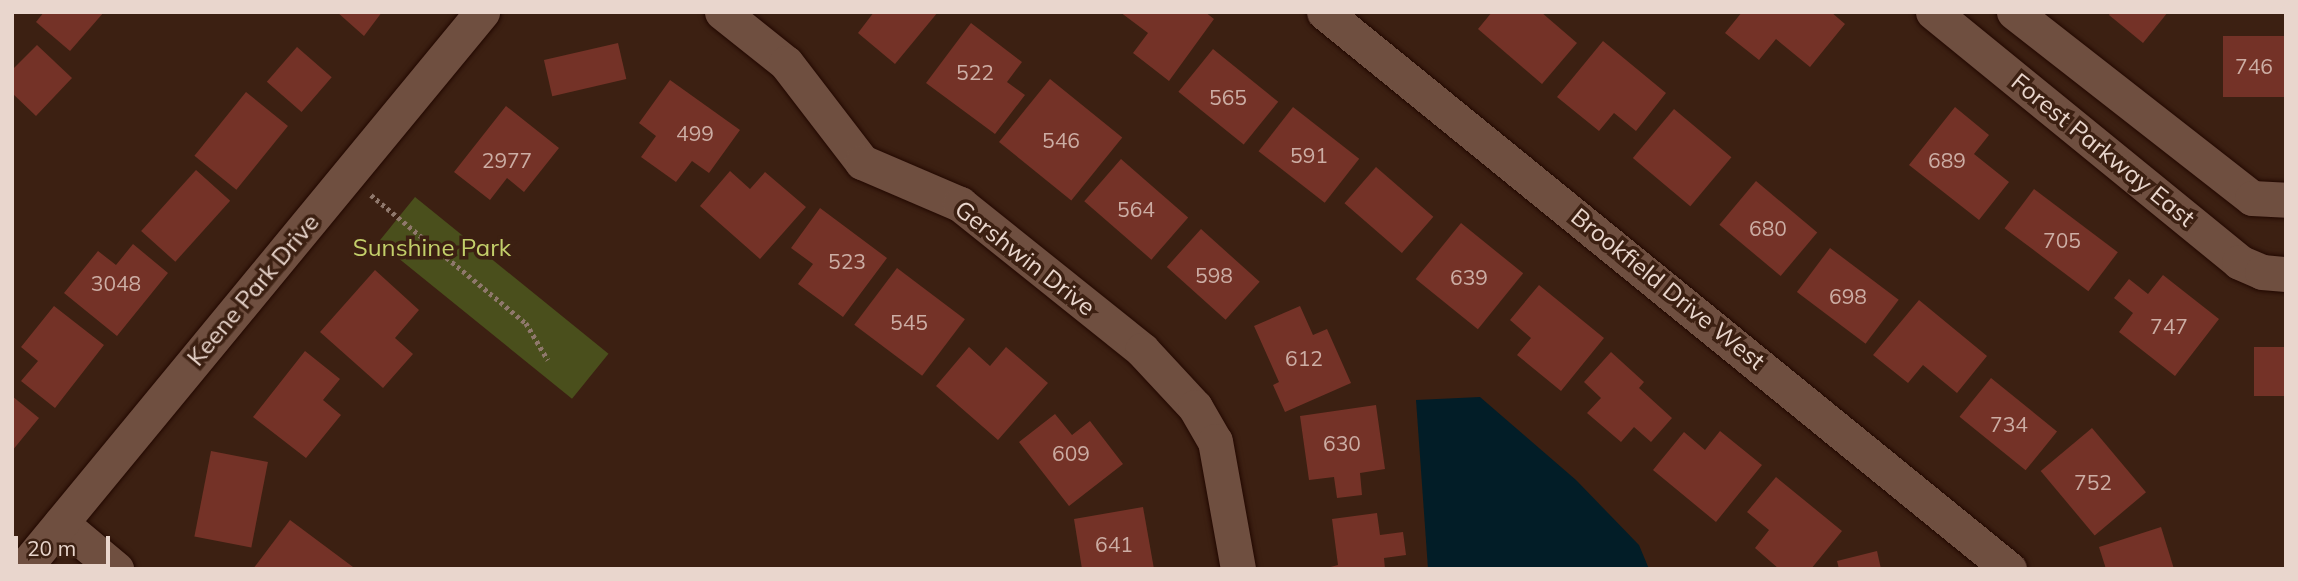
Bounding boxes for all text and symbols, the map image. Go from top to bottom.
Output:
house number: 746 [2235,53,2273,79]
house number: 522 [956,59,994,85]
street label: Forest Parkway East [2006,67,2200,233]
house number: 565 [1209,84,1247,110]
house number: 499 [676,120,714,146]
house number: 546 [1042,127,1080,153]
house number: 591 [1290,142,1328,168]
house number: 2977 [482,147,532,173]
house number: 689 [1928,147,1966,173]
street label: Gershwin Drive [949,194,1101,322]
house number: 564 [1117,196,1155,222]
street label: Brookfield Drive West [1565,202,1771,376]
street label: Keene Park Drive [181,208,325,372]
house number: 680 [1749,215,1787,241]
house number: 705 [2043,227,2081,253]
park label: Sunshine Park [353,234,511,262]
house number: 523 [828,248,866,274]
house number: 598 [1195,262,1233,288]
house number: 639 [1450,264,1488,290]
house number: 3048 [91,270,141,296]
house number: 698 [1829,283,1867,309]
house number: 545 [890,309,928,335]
house number: 747 [2150,313,2188,339]
house number: 612 [1285,345,1323,371]
house number: 734 [1990,411,2028,437]
house number: 630 [1323,430,1361,456]
house number: 609 [1052,440,1090,466]
house number: 752 [2074,469,2112,495]
scale bar [18,522,114,566]
house number: 641 [1095,531,1133,557]
text: 20 m [27,535,76,561]

